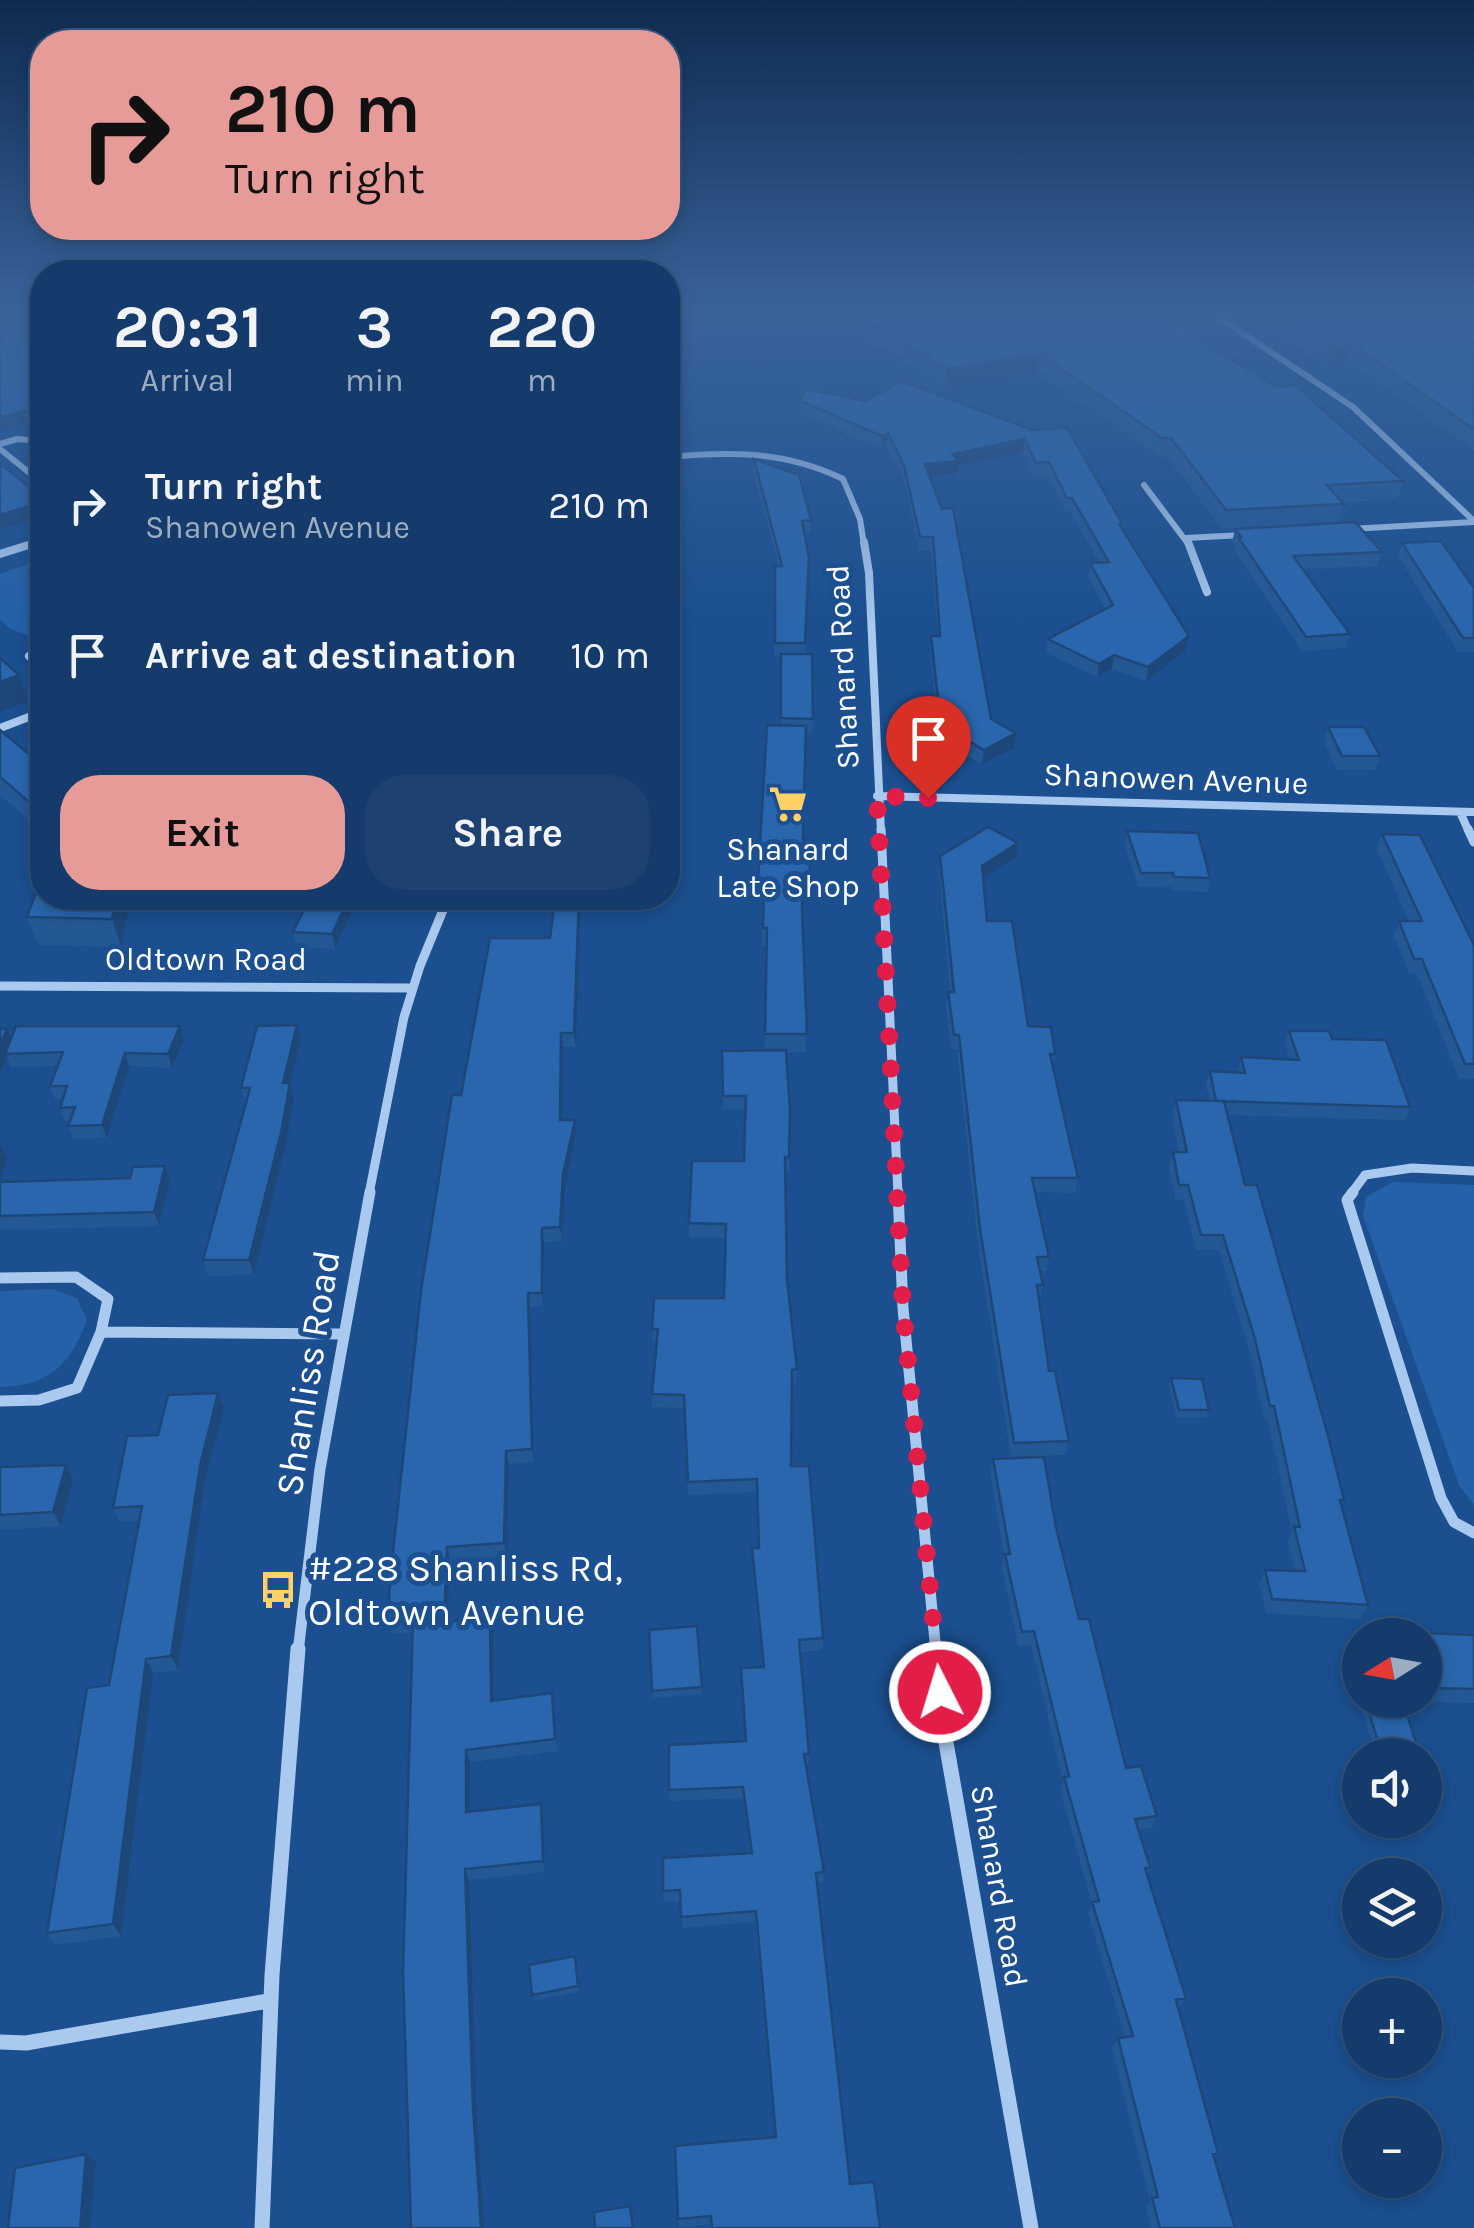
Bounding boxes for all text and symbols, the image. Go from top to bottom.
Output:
text: 210 m [225,68,421,150]
icon: right [60,70,190,200]
text: Turn right [225,152,425,204]
text: 20:31 [113,292,262,362]
text: 3 [356,292,393,362]
text: 220 [487,292,597,362]
text: Arrival [141,362,234,399]
text: min [345,362,404,399]
text: m [527,362,557,399]
text: Turn right [145,464,322,509]
icon: right [60,478,115,533]
text: 210 m [548,483,650,528]
text: Shanowen Avenue [145,509,410,546]
street label: Shanard Road [819,564,867,770]
icon: arrive [60,628,115,683]
text: Arrive at destination [145,633,517,678]
text: 10 m [570,633,650,678]
pin [886,696,971,799]
icon: arrive [901,711,956,766]
street label: Shanowen Avenue [1043,756,1309,802]
button: Exit [60,775,345,890]
button: Share [365,775,650,890]
supermarket icon: Shanard Late Shop [767,783,809,825]
place label: Shanard Late Shop [716,831,860,905]
street label: Oldtown Road [105,941,307,978]
street label: Shanliss Road [266,1247,350,1499]
place label: #228 Shanliss Rd, Oldtown Avenue [308,1546,623,1635]
bus stop icon: #228 Shanliss Rd, Oldtown Avenue [257,1569,299,1611]
north arrow [1342,1618,1442,1718]
map controls [1342,1618,1442,2198]
position arrow [888,1640,992,1744]
button: sound [1342,1738,1442,1838]
street label: Shanard Road [963,1782,1035,1990]
button: layers [1342,1858,1442,1958]
button: + [1342,1978,1442,2078]
button: − [1342,2098,1442,2198]

